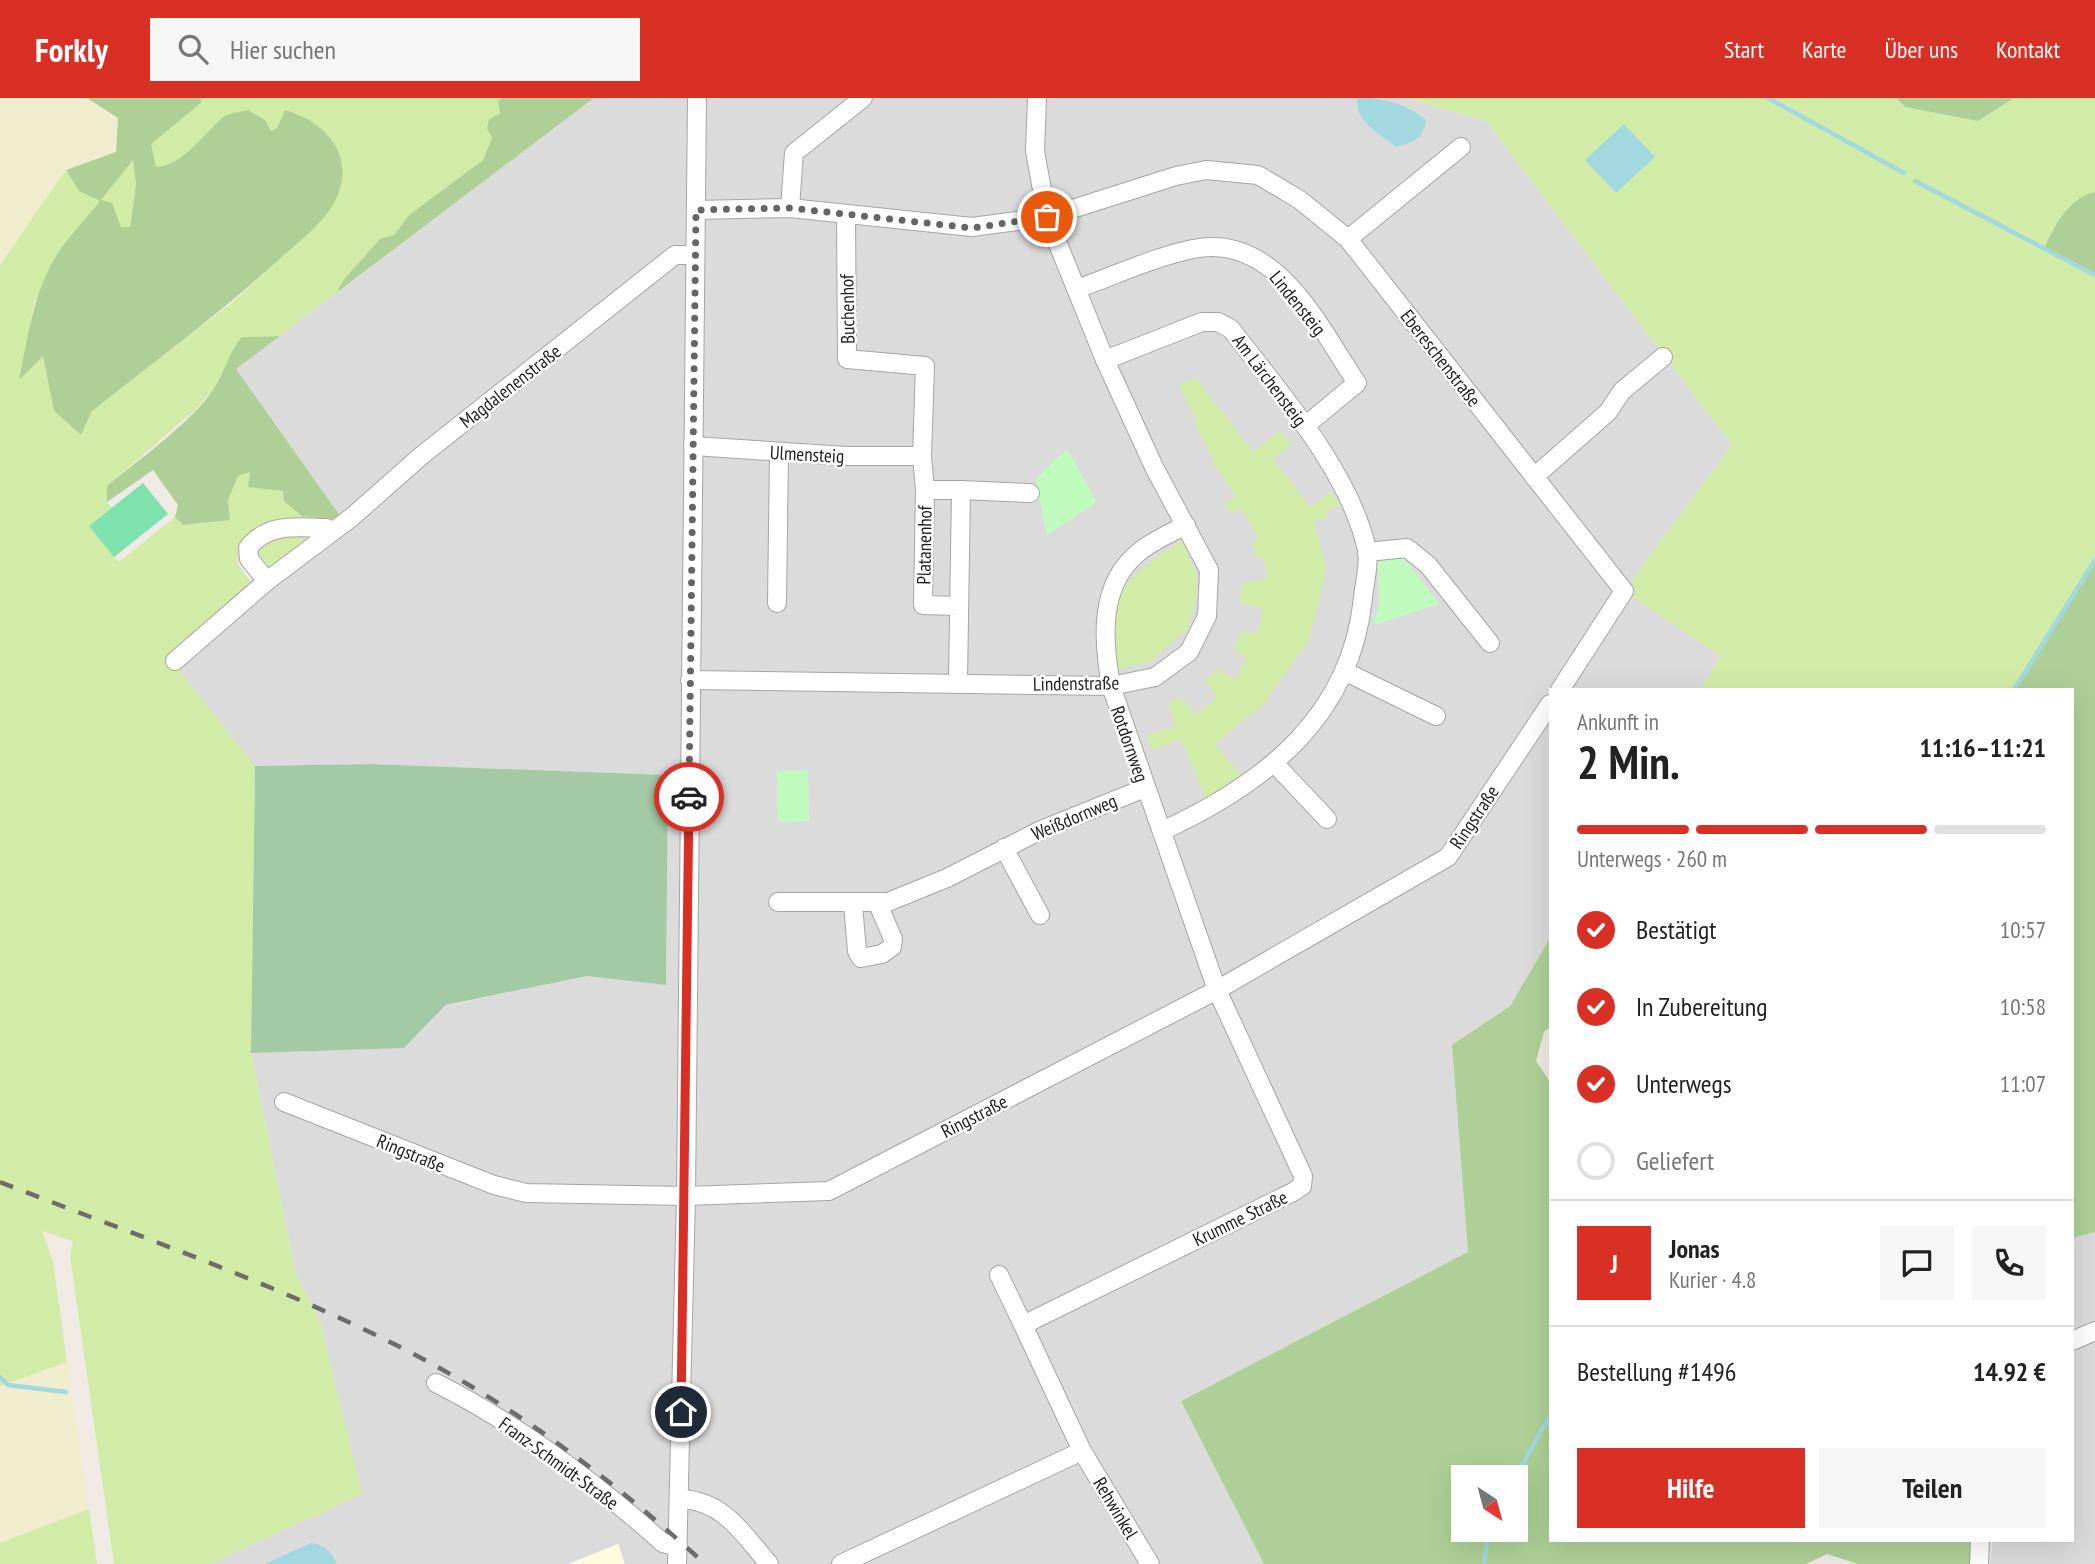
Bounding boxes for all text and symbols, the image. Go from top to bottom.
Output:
search box [150,18,640,81]
text: Forkly [35,28,108,71]
icon: search [174,30,212,68]
text: Hier suchen [230,33,336,66]
text: Start [1724,34,1764,65]
text: Karte [1802,34,1847,65]
text: Über uns [1885,34,1958,65]
text: Kontakt [1996,34,2060,65]
pin [1017,187,1077,247]
icon: bag [1028,198,1066,236]
street label: Lindensteig [1265,266,1331,340]
street label: Buchenhof [834,273,860,344]
street label: Ebereschenstraße [1396,305,1486,411]
street label: Am Lärchensteig [1228,329,1312,431]
street label: Magdalenenstraße [454,339,566,433]
street label: Ulmensteig [769,440,845,468]
street label: Platanenhof [911,504,937,585]
street label: Lindenstraße [1033,670,1120,696]
street label: Rotdornweg [1106,703,1154,785]
text: Ankunft in [1577,707,1659,736]
text: 11:16–11:21 [1919,731,2046,764]
text: 2 Min. [1577,732,1680,792]
courier [654,762,724,832]
icon: car [670,778,708,816]
street label: Ringstraße [1444,781,1504,853]
street label: Weißdornweg [1028,788,1120,846]
text: Unterwegs · 260 m [1577,844,1727,873]
icon: check [1577,911,1615,949]
text: Bestätigt [1636,913,1717,946]
text: 10:57 [2000,915,2046,944]
icon: check [1577,988,1615,1026]
text: In Zubereitung [1636,990,1767,1023]
text: 10:58 [2000,992,2046,1021]
icon: check [1577,1065,1615,1103]
text: Unterwegs [1636,1067,1731,1100]
text: 11:07 [2000,1069,2046,1098]
street label: Ringstraße [937,1089,1011,1143]
street label: Ringstraße [373,1129,449,1178]
text: Geliefert [1636,1144,1714,1177]
street label: Krumme Straße [1189,1185,1291,1251]
button: chat [1880,1226,1954,1300]
button: phone [1972,1226,2046,1300]
text: Jonas [1669,1232,1720,1265]
text: J [1610,1247,1618,1280]
text: Kurier · 4.8 [1669,1265,1756,1294]
text: Bestellung #1496 [1577,1355,1737,1388]
text: 14.92 € [1973,1355,2046,1388]
pin [651,1382,711,1442]
icon: home [662,1393,700,1431]
street label: Franz-Schmidt-Straße [494,1411,624,1515]
button: Hilfe [1577,1448,1805,1528]
button: Teilen [1819,1448,2046,1528]
north arrow [1451,1465,1528,1542]
map controls [1451,1465,1528,1542]
street label: Rehwinkel [1088,1473,1144,1544]

